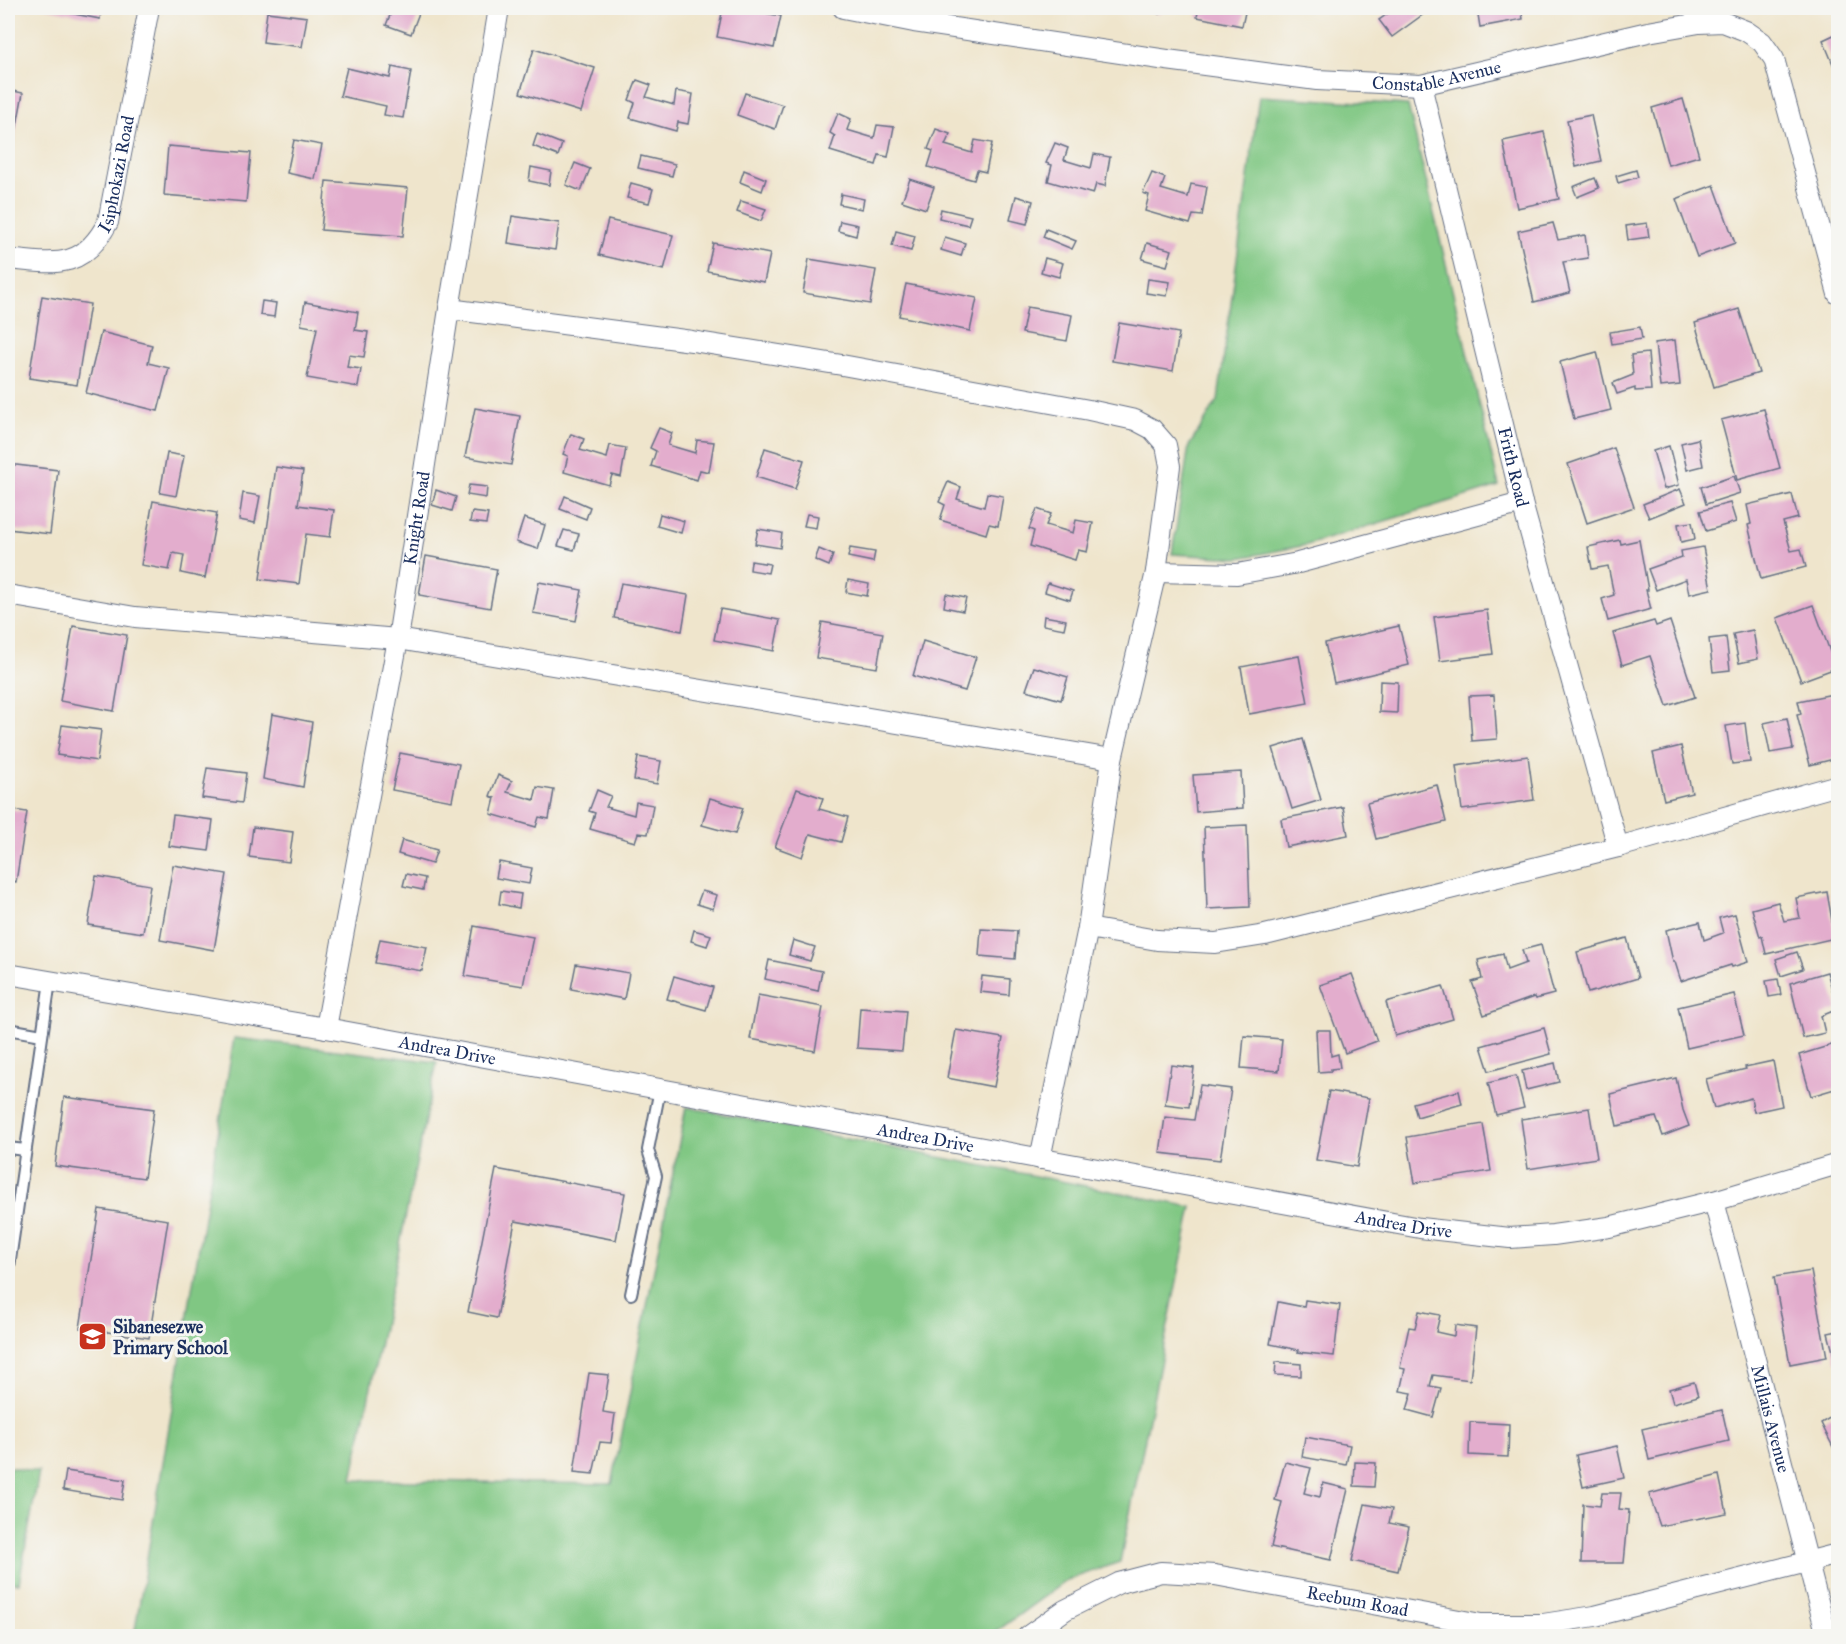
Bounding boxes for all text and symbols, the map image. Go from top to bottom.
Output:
street label: Constable Avenue [1371,56,1503,96]
street label: Isiphokazi Road [93,114,139,237]
street label: Frith Road [1493,425,1534,509]
street label: Knight Road [399,470,435,566]
street label: Andrea Drive [396,1030,498,1070]
street label: Andrea Drive [874,1118,976,1157]
street label: Andrea Drive [1352,1205,1453,1243]
place label: Sibanesezwe Primary School [113,1316,229,1360]
school or university icon: Sibanesezwe Primary School [76,1321,108,1353]
street label: Millais Avenue [1746,1363,1795,1475]
street label: Reebum Road [1305,1581,1410,1621]

